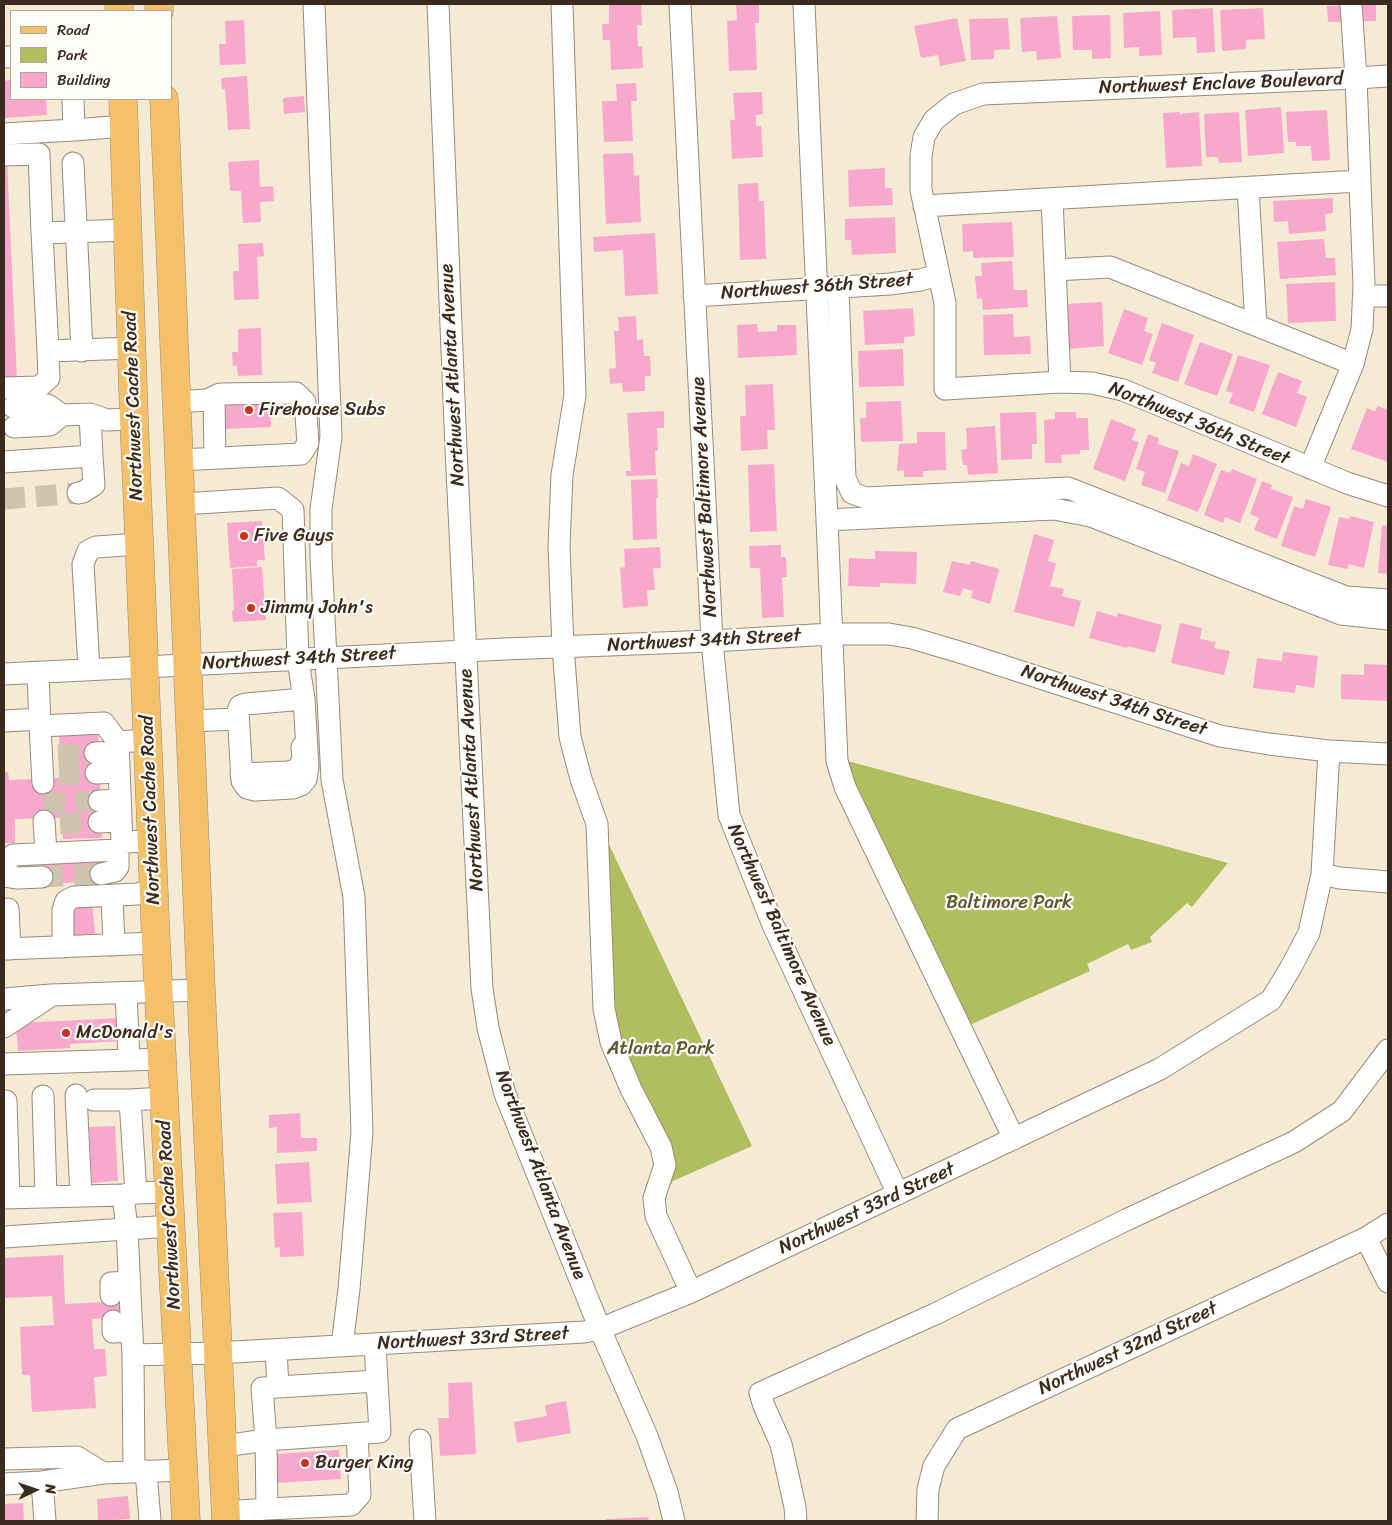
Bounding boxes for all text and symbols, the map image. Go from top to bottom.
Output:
legend [10,10,172,100]
text: Road [57,17,89,43]
text: Park [57,42,88,68]
text: Building [57,67,111,93]
street label: Northwest Enclave Boulevard [1098,68,1344,100]
street label: Northwest Atlanta Avenue [436,263,470,487]
street label: Northwest 36th Street [720,269,914,305]
street label: Northwest Cache Road [119,311,149,501]
street label: Northwest Baltimore Avenue [687,376,723,618]
street label: Northwest 36th Street [1105,377,1293,471]
place label: Firehouse Subs [259,399,385,421]
marker: Firehouse Subs [243,404,255,416]
place label: Five Guys [254,525,334,547]
marker: Five Guys [238,530,250,542]
place label: Jimmy John's [261,597,373,619]
marker: Jimmy John's [245,602,257,614]
street label: Northwest 34th Street [607,625,801,657]
street label: Northwest 34th Street [202,643,396,675]
street label: Northwest 34th Street [1018,660,1210,742]
street label: Northwest Atlanta Avenue [455,668,489,892]
street label: Northwest Cache Road [136,715,166,905]
street label: Northwest Baltimore Avenue [722,820,840,1050]
park label: Baltimore Park [946,892,1072,914]
place label: McDonald's [76,1022,173,1044]
marker: McDonald's [60,1027,72,1039]
park label: Atlanta Park [607,1038,715,1060]
street label: Northwest Atlanta Avenue [489,1067,591,1283]
street label: Northwest Cache Road [154,1120,186,1310]
street label: Northwest 33rd Street [775,1158,959,1260]
street label: Northwest 32nd Street [1035,1297,1221,1401]
street label: Northwest 33rd Street [377,1323,569,1355]
place label: Burger King [315,1452,414,1474]
marker: Burger King [299,1457,311,1469]
north arrow [10,1465,60,1515]
text: N [38,1484,63,1495]

